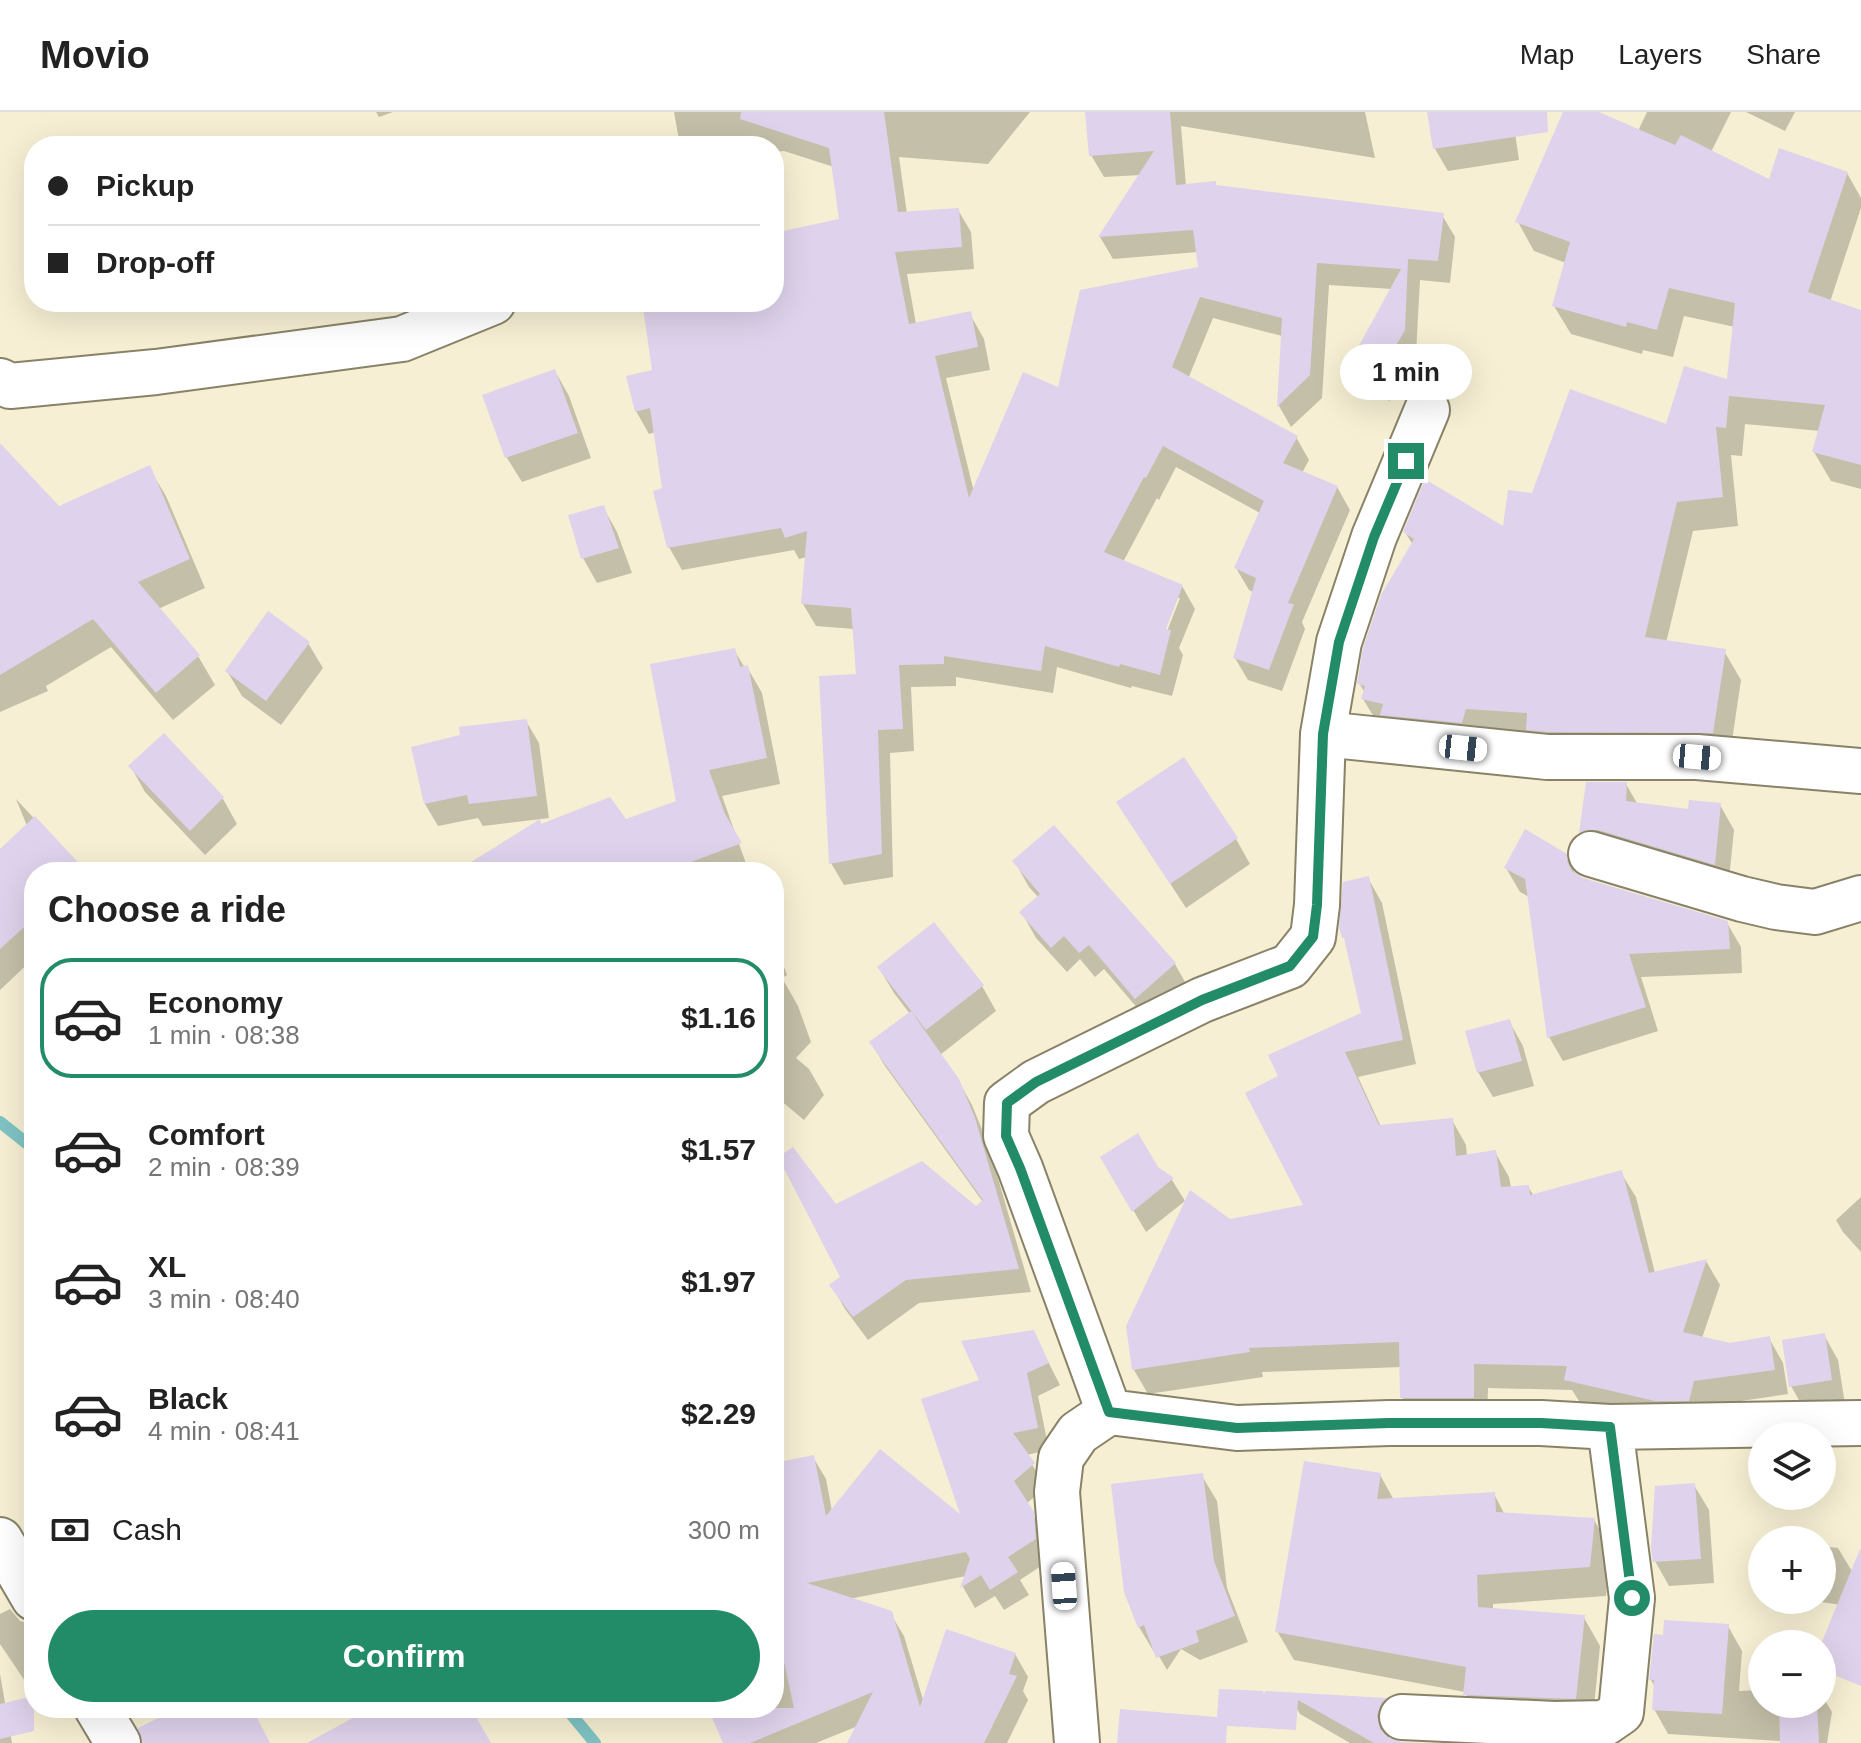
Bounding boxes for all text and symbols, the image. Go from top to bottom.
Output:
text: Movio [40,34,150,76]
text: Map [1520,39,1574,70]
text: Layers [1618,39,1702,70]
text: Share [1746,39,1821,70]
text: Pickup [96,169,194,202]
text: Drop-off [96,246,214,279]
callout: 1 min [1340,345,1472,401]
text: 1 min [1372,357,1440,387]
route end [1388,443,1424,479]
car [1438,734,1488,762]
car [1672,743,1722,771]
text: Choose a ride [48,889,286,930]
icon: car [52,982,124,1054]
text: Economy [148,986,283,1019]
text: $1.16 [681,1001,756,1034]
text: 1 min · 08:38 [148,1020,300,1050]
icon: car [52,1114,124,1186]
text: Comfort [148,1118,265,1151]
text: $1.57 [681,1133,756,1166]
text: 2 min · 08:39 [148,1152,300,1182]
icon: car [52,1246,124,1318]
text: XL [148,1250,186,1283]
text: $1.97 [681,1265,756,1298]
text: 3 min · 08:40 [148,1284,300,1314]
icon: car [52,1378,124,1450]
text: Black [148,1382,228,1415]
text: $2.29 [681,1397,756,1430]
text: 4 min · 08:41 [148,1416,300,1446]
map controls [1748,1422,1836,1718]
button: layers [1748,1422,1836,1510]
icon: cash [48,1508,92,1552]
text: Cash [112,1513,182,1546]
text: 300 m [688,1515,760,1545]
button: + [1748,1526,1836,1614]
car [1050,1561,1078,1611]
route start [1614,1580,1650,1616]
button: Confirm [48,1610,760,1702]
button: − [1748,1630,1836,1718]

